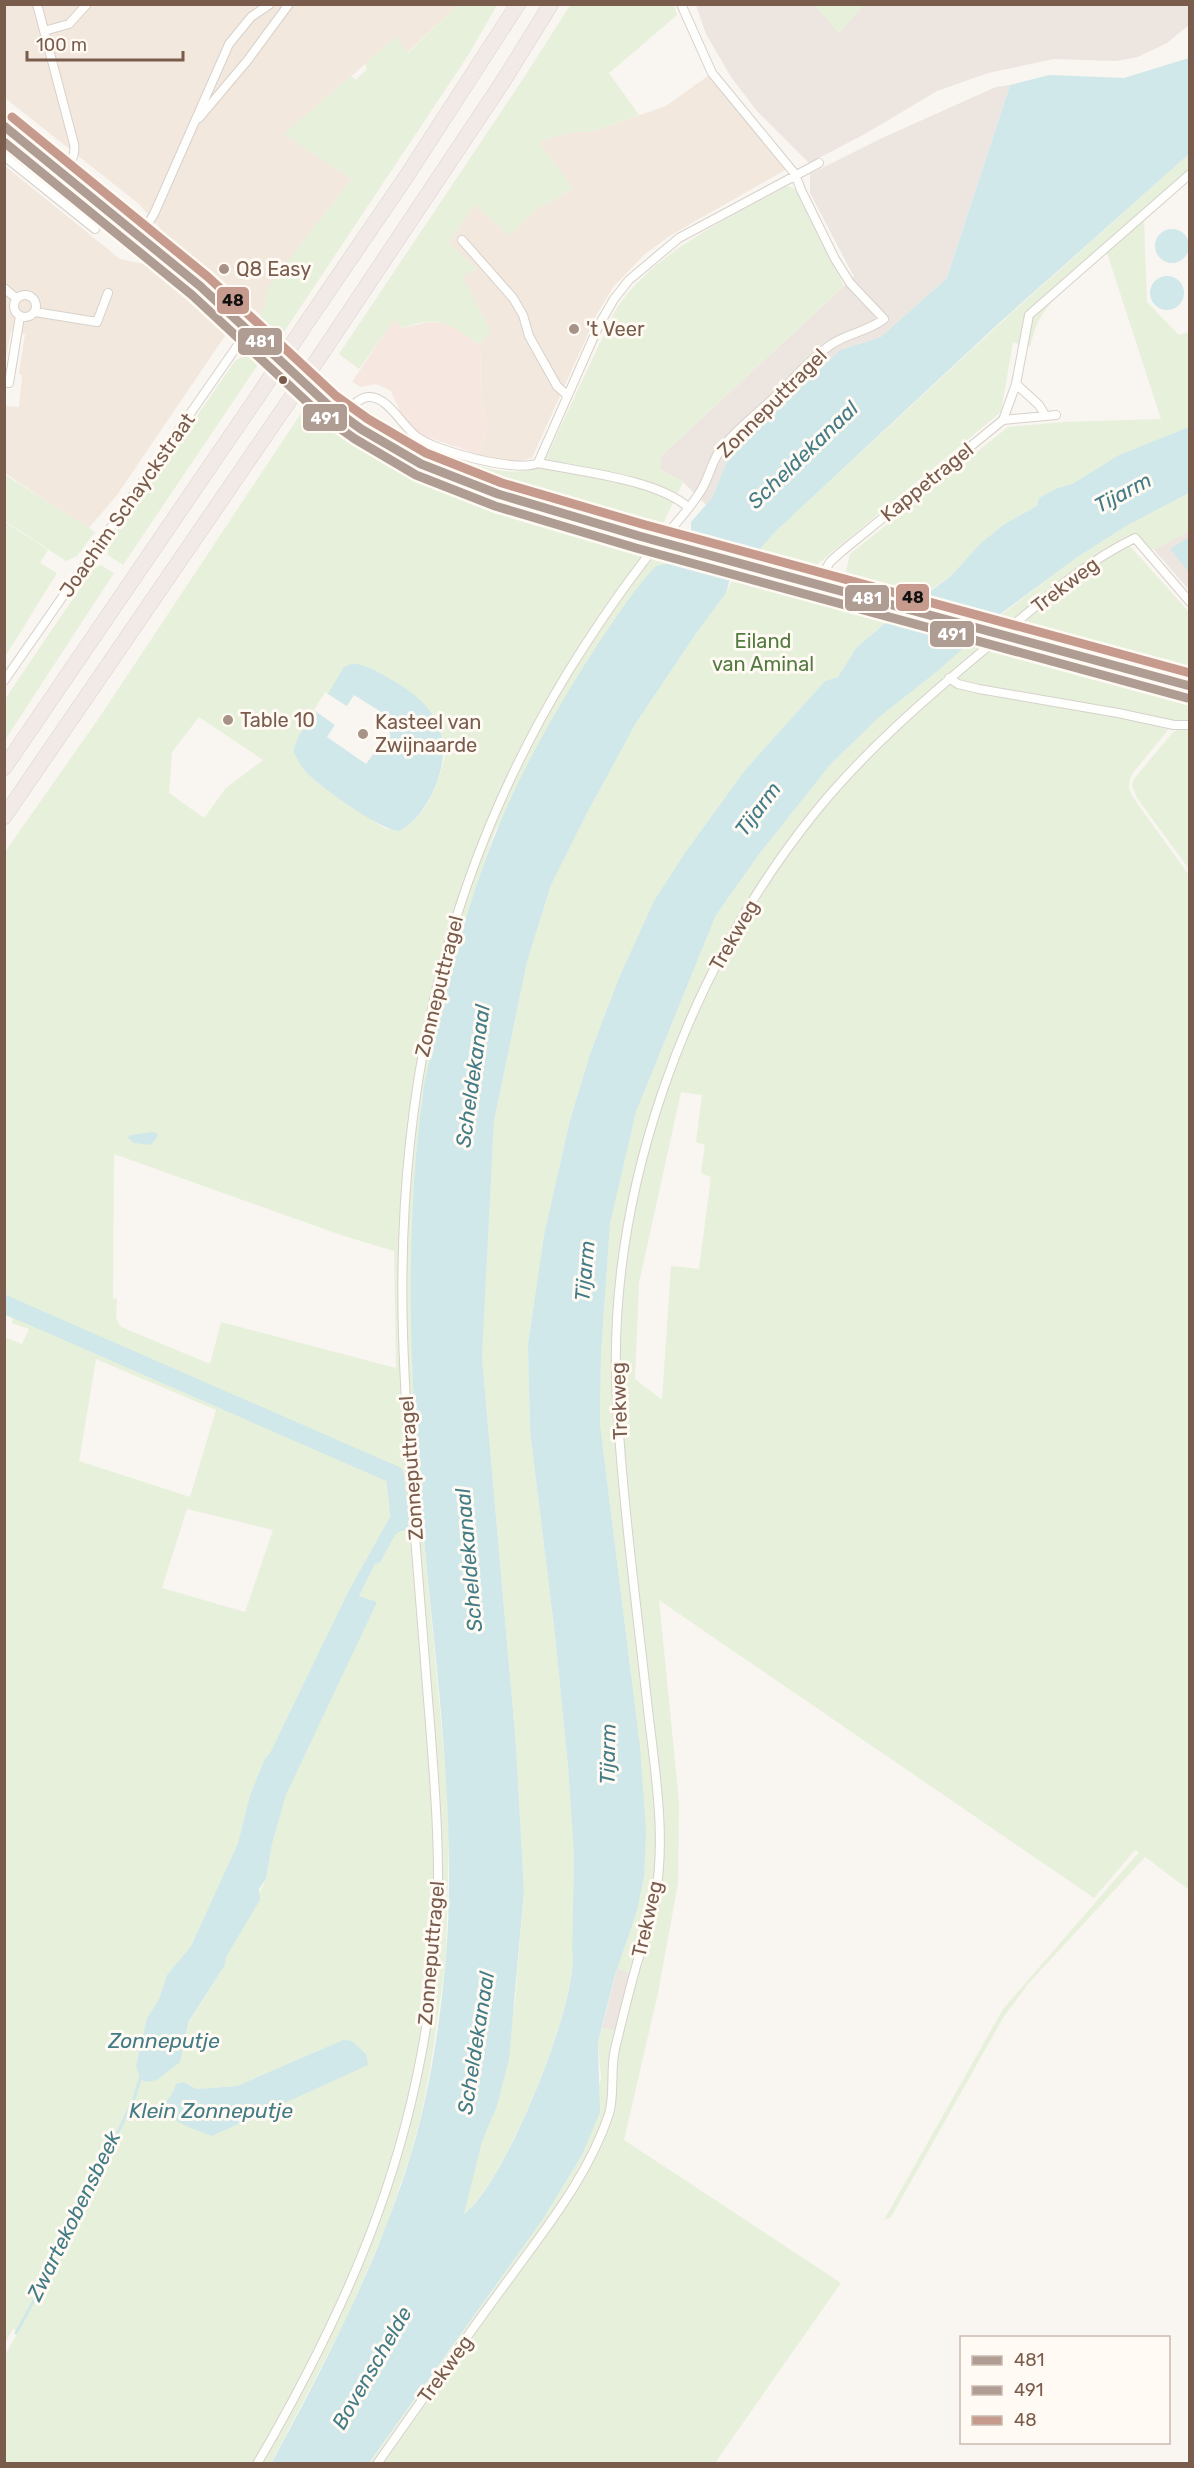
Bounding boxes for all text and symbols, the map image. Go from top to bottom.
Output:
scale bar [27,24,183,62]
text: 100 m [36,34,87,56]
place label: Q8 Easy [236,257,311,281]
marker: Q8 Easy [217,262,231,276]
line badge: 48 [216,286,250,315]
text: 48 [222,291,244,310]
place label: 't Veer [586,317,645,341]
marker: 't Veer [567,322,581,336]
line badge: 481 [237,327,283,356]
text: 481 [245,332,275,351]
street label: Zonneputtragel [712,343,832,463]
unlabelled marker [277,374,289,386]
water label: Scheldekanaal [742,395,864,514]
line badge: 491 [302,403,348,432]
street label: Joachim Schayckstraat [54,408,200,602]
text: 491 [310,409,340,428]
street label: Kappetragel [876,437,978,527]
water label: Tijarm [1090,467,1156,518]
street label: Trekweg [1027,552,1103,618]
line badge: 48 [895,583,930,612]
line badge: 481 [844,584,890,612]
text: 48 [902,588,924,607]
text: 481 [852,589,882,608]
line badge: 491 [929,620,975,648]
text: 491 [937,625,967,644]
park label: Eiland van Aminal [712,629,814,676]
place label: Table 10 [240,708,315,732]
place label: Kasteel van Zwijnaarde [375,710,481,757]
marker: Table 10 [221,713,235,727]
marker: Kasteel van Zwijnaarde [356,727,370,741]
water label: Tijarm [729,777,786,841]
street label: Trekweg [704,895,764,975]
street label: Zonneputtragel [410,913,468,1059]
water label: Scheldekanaal [450,1002,495,1149]
water label: Tijarm [569,1239,600,1303]
street label: Trekweg [606,1362,632,1440]
street label: Zonneputtragel [394,1395,428,1541]
water label: Scheldekanaal [450,1486,487,1633]
water label: Tijarm [594,1723,621,1785]
street label: Trekweg [627,1878,667,1960]
street label: Zonneputtragel [413,1880,449,2026]
water label: Scheldekanaal [452,1969,499,2116]
water label: Zonneputje [107,2028,220,2053]
water label: Klein Zonneputje [129,2098,293,2123]
water label: Zwartekobensbeek [21,2126,126,2306]
water label: Bovenschelde [326,2302,417,2434]
street label: Trekweg [412,2330,478,2408]
legend [960,2336,1170,2444]
text: 481 [1014,2349,1044,2371]
text: 491 [1014,2379,1043,2401]
text: 48 [1014,2409,1037,2431]

